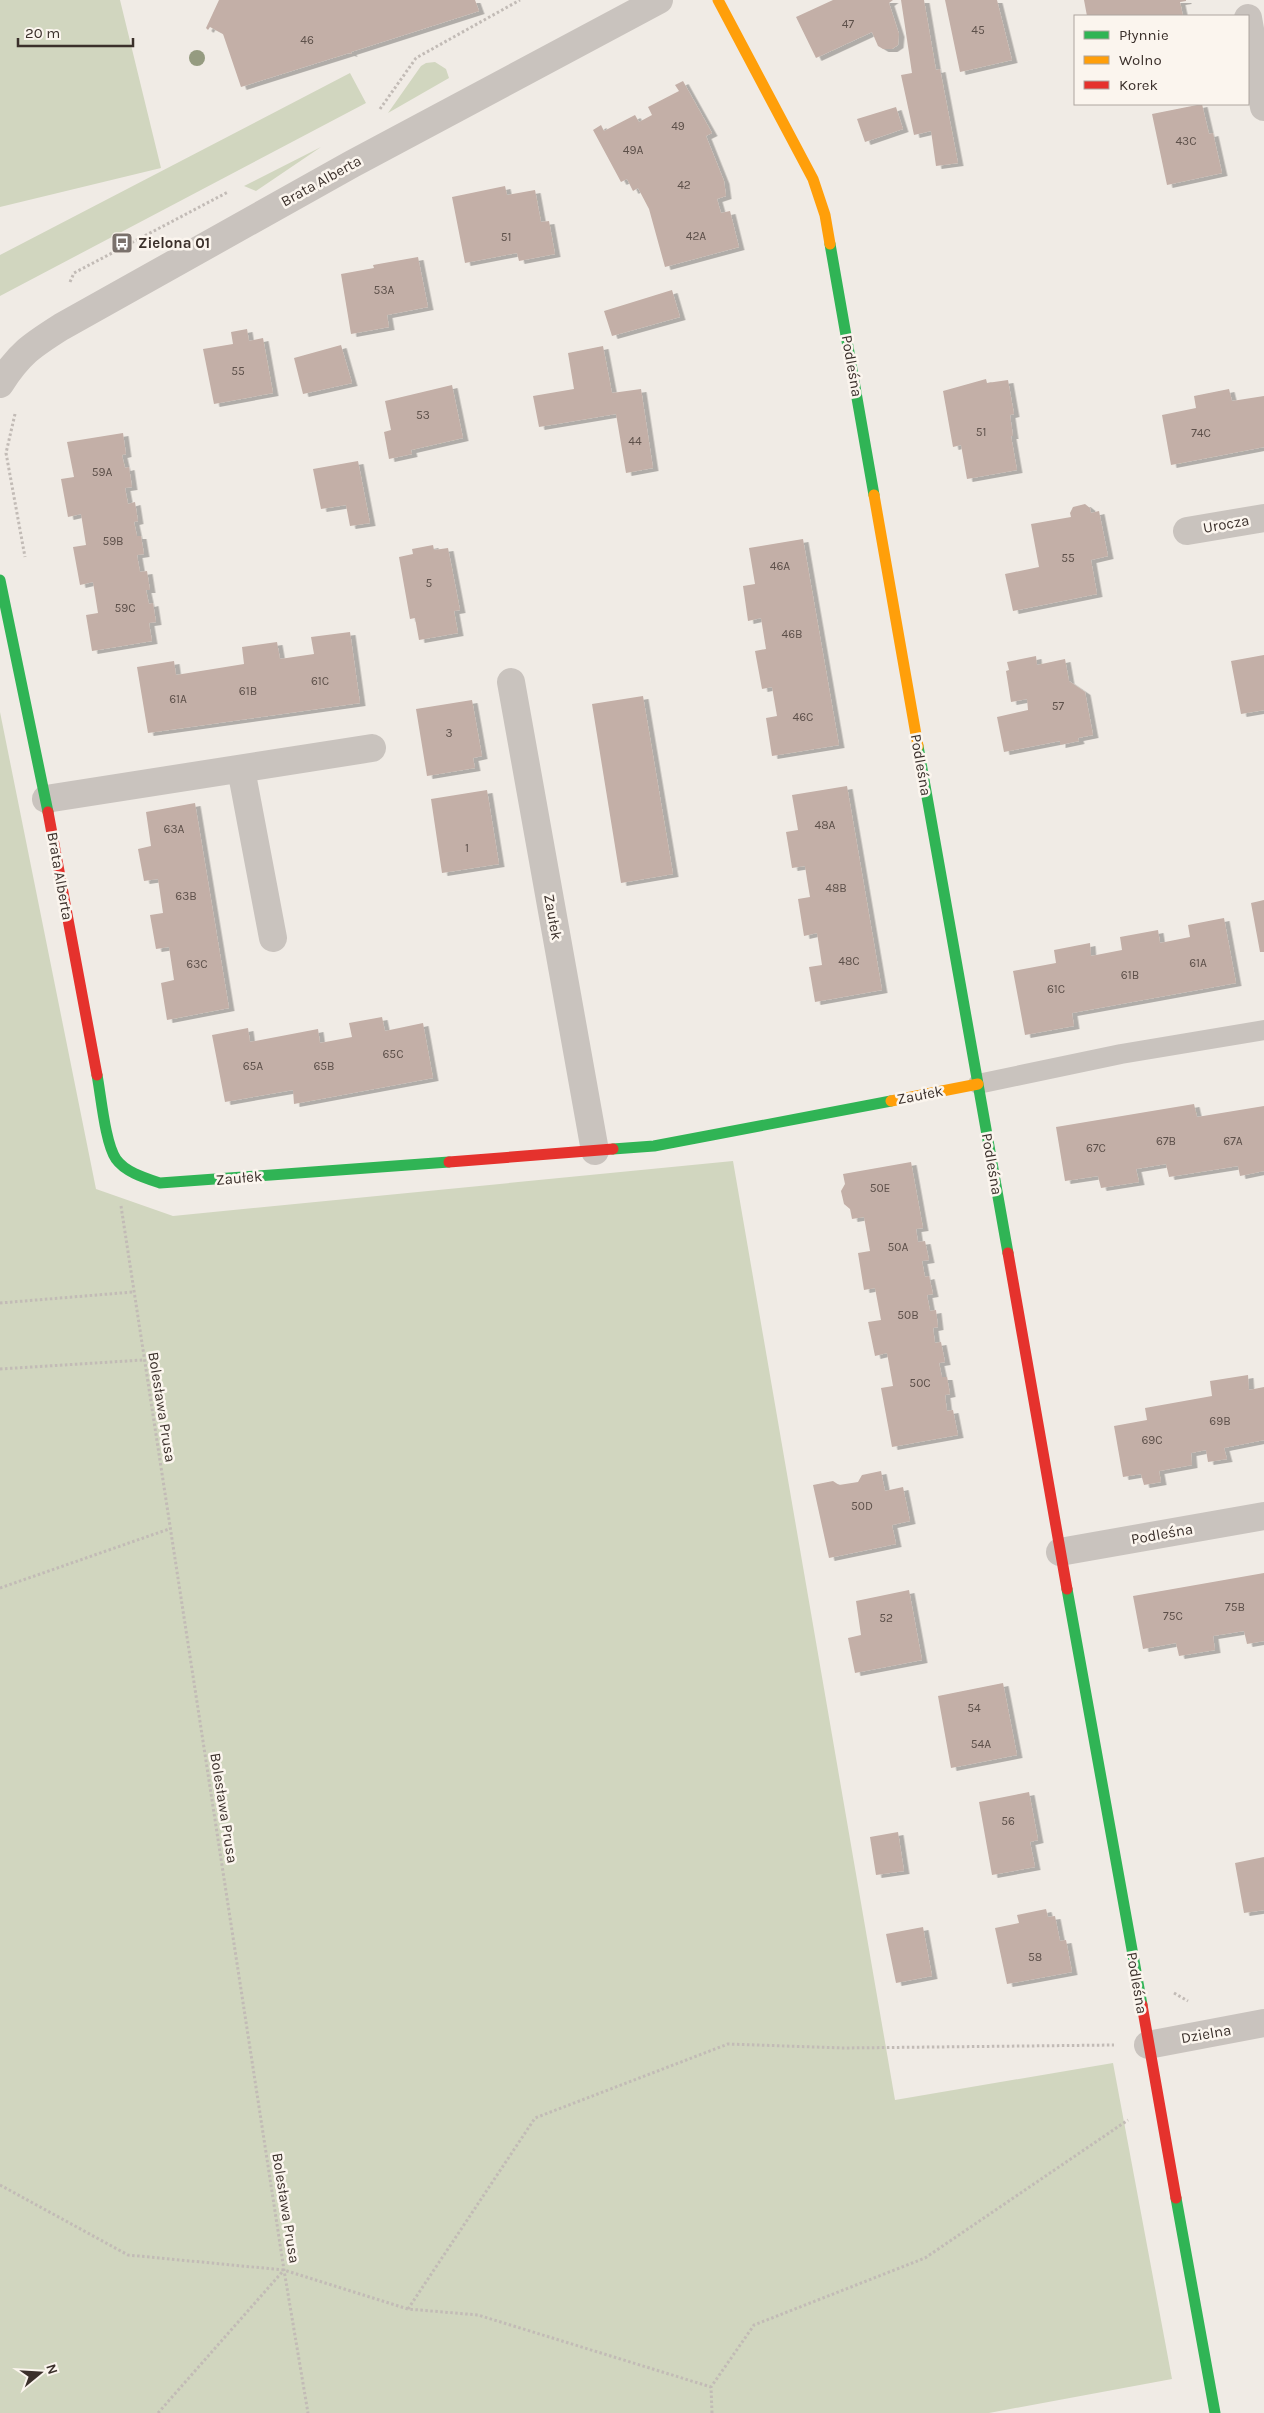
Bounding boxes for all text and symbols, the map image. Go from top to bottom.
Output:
scale bar [18,15,132,47]
legend [1074,15,1249,105]
house number: 47 [842,17,855,31]
house number: 45 [971,23,985,37]
text: 20 m [25,24,60,42]
text: Płynnie [1119,26,1169,44]
house number: 46 [300,33,314,47]
text: Wolno [1119,51,1162,69]
text: Korek [1119,76,1158,94]
house number: 49 [671,119,685,133]
house number: 43C [1175,134,1197,148]
house number: 49A [623,143,643,157]
street label: Brata Alberta [278,152,364,210]
house number: 42 [677,178,691,192]
house number: 42A [686,229,706,243]
house number: 51 [501,230,511,244]
bus stop icon: Zielona 01 [110,231,134,255]
place label: Zielona 01 [138,234,210,252]
house number: 53A [374,283,394,297]
street label: Podleśna [838,334,866,398]
house number: 55 [231,364,245,378]
house number: 53 [416,408,430,422]
house number: 51 [976,425,986,439]
house number: 74C [1191,426,1211,440]
house number: 44 [628,434,642,448]
house number: 59A [92,465,112,479]
street label: Urocza [1202,511,1250,537]
house number: 59B [102,534,124,548]
house number: 55 [1061,551,1075,565]
house number: 46A [770,559,790,573]
house number: 5 [426,576,433,590]
house number: 59C [114,601,136,615]
house number: 46B [781,627,803,641]
house number: 61C [311,674,329,688]
house number: 61B [239,684,257,698]
house number: 61A [169,692,187,706]
house number: 57 [1052,699,1065,713]
house number: 46C [793,710,813,724]
house number: 3 [445,726,453,740]
street label: Podleśna [907,733,935,797]
house number: 48A [815,818,836,832]
house number: 63A [164,822,185,836]
street label: Brata Alberta [43,831,77,921]
house number: 1 [465,841,469,855]
house number: 48B [825,881,847,895]
house number: 63B [175,889,197,903]
street label: Zaułek [540,893,566,941]
house number: 48C [838,954,860,968]
house number: 61A [1189,956,1207,970]
house number: 63C [186,957,208,971]
house number: 61B [1121,968,1139,982]
house number: 61C [1047,982,1065,996]
house number: 65C [382,1047,404,1061]
house number: 65A [243,1059,263,1073]
house number: 65B [313,1059,335,1073]
street label: Zaułek [895,1082,945,1108]
street label: Podleśna [978,1132,1006,1196]
house number: 67B [1156,1134,1176,1148]
house number: 67A [1223,1134,1243,1148]
house number: 67C [1086,1141,1106,1155]
street label: Zaułek [215,1167,263,1189]
house number: 50E [870,1181,890,1195]
house number: 50A [888,1240,908,1254]
house number: 50B [897,1308,919,1322]
street label: Bolesława Prusa [144,1351,180,1463]
house number: 50C [909,1376,931,1390]
house number: 69B [1209,1414,1231,1428]
house number: 69C [1141,1433,1163,1447]
house number: 50D [851,1499,873,1513]
street label: Podleśna [1130,1520,1194,1548]
house number: 75B [1225,1600,1245,1614]
house number: 75C [1163,1609,1183,1623]
house number: 52 [879,1611,893,1625]
house number: 54 [967,1701,981,1715]
house number: 54A [971,1737,991,1751]
street label: Bolesława Prusa [206,1752,242,1864]
house number: 56 [1001,1814,1015,1828]
house number: 58 [1028,1950,1042,1964]
street label: Podleśna [1123,1951,1151,2015]
street label: Dzielna [1179,2021,1233,2047]
street label: Bolesława Prusa [268,2152,304,2264]
north arrow [15,2348,65,2398]
text: N [42,2362,62,2377]

